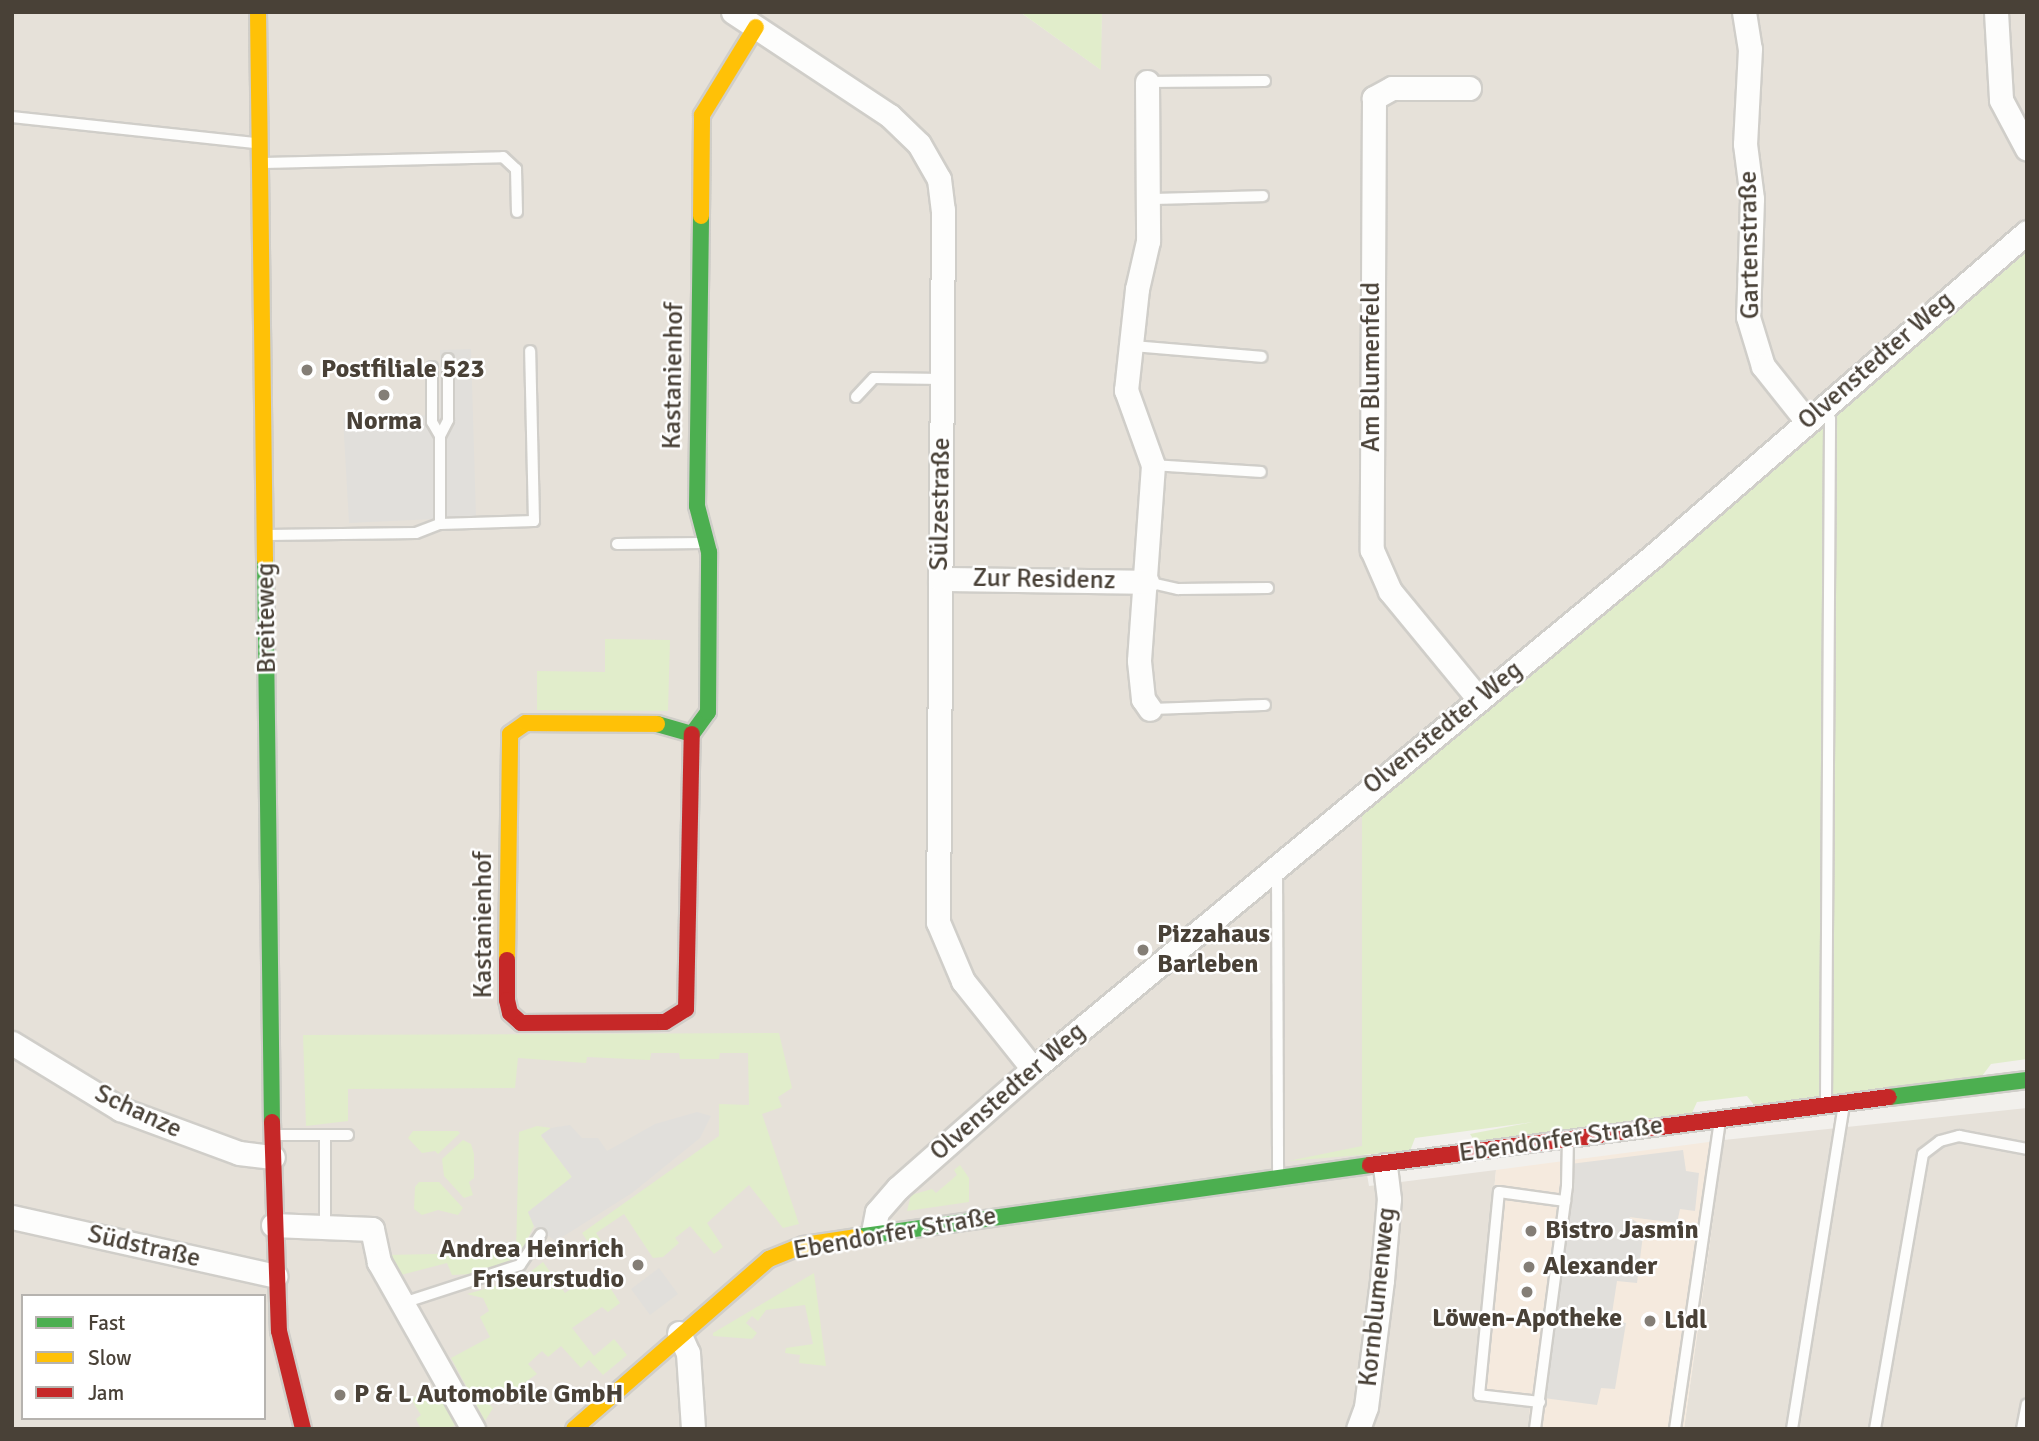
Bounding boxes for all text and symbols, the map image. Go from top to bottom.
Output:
street label: Gartenstraße [1733,171,1767,319]
street label: Am Blumenfeld [1356,282,1388,452]
street label: Olvenstedter Weg [1792,285,1960,437]
street label: Kastanienhof [657,302,691,450]
place label: Postfiliale 523 [321,354,485,386]
marker: Postfiliale 523 [299,362,315,378]
marker: Norma [376,387,392,403]
place label: Norma [346,406,422,438]
street label: Sülzestraße [924,437,958,571]
street label: Breiteweg [250,562,284,674]
street label: Zur Residenz [972,563,1116,597]
street label: Olvenstedter Weg [1357,654,1529,802]
street label: Kastanienhof [468,852,500,998]
place label: Pizzahaus Barleben [1157,919,1270,981]
marker: Pizzahaus Barleben [1135,942,1151,958]
street label: Olvenstedter Weg [924,1016,1092,1168]
street label: Schanze [90,1078,186,1146]
street label: Ebendorfer Straße [1457,1110,1665,1170]
street label: Ebendorfer Straße [791,1201,999,1267]
street label: Kornblumenweg [1353,1206,1403,1388]
place label: Bistro Jasmin [1545,1215,1699,1247]
street label: Südstraße [85,1219,203,1275]
marker: Bistro Jasmin [1523,1223,1539,1239]
place label: Andrea Heinrich Friseurstudio [440,1234,624,1296]
place label: Alexander [1543,1251,1657,1283]
marker: Andrea Heinrich Friseurstudio [630,1257,646,1273]
marker: Alexander [1521,1259,1537,1275]
marker: Löwen-Apotheke [1519,1284,1535,1300]
legend [21,1294,266,1420]
place label: Löwen-Apotheke [1432,1303,1622,1335]
place label: Lidl [1664,1305,1707,1337]
text: Fast [88,1310,125,1336]
marker: Lidl [1642,1313,1658,1329]
text: Slow [88,1345,132,1371]
place label: P & L Automobile GmbH [354,1379,623,1411]
text: Jam [88,1380,124,1406]
marker: P & L Automobile GmbH [332,1387,348,1403]

